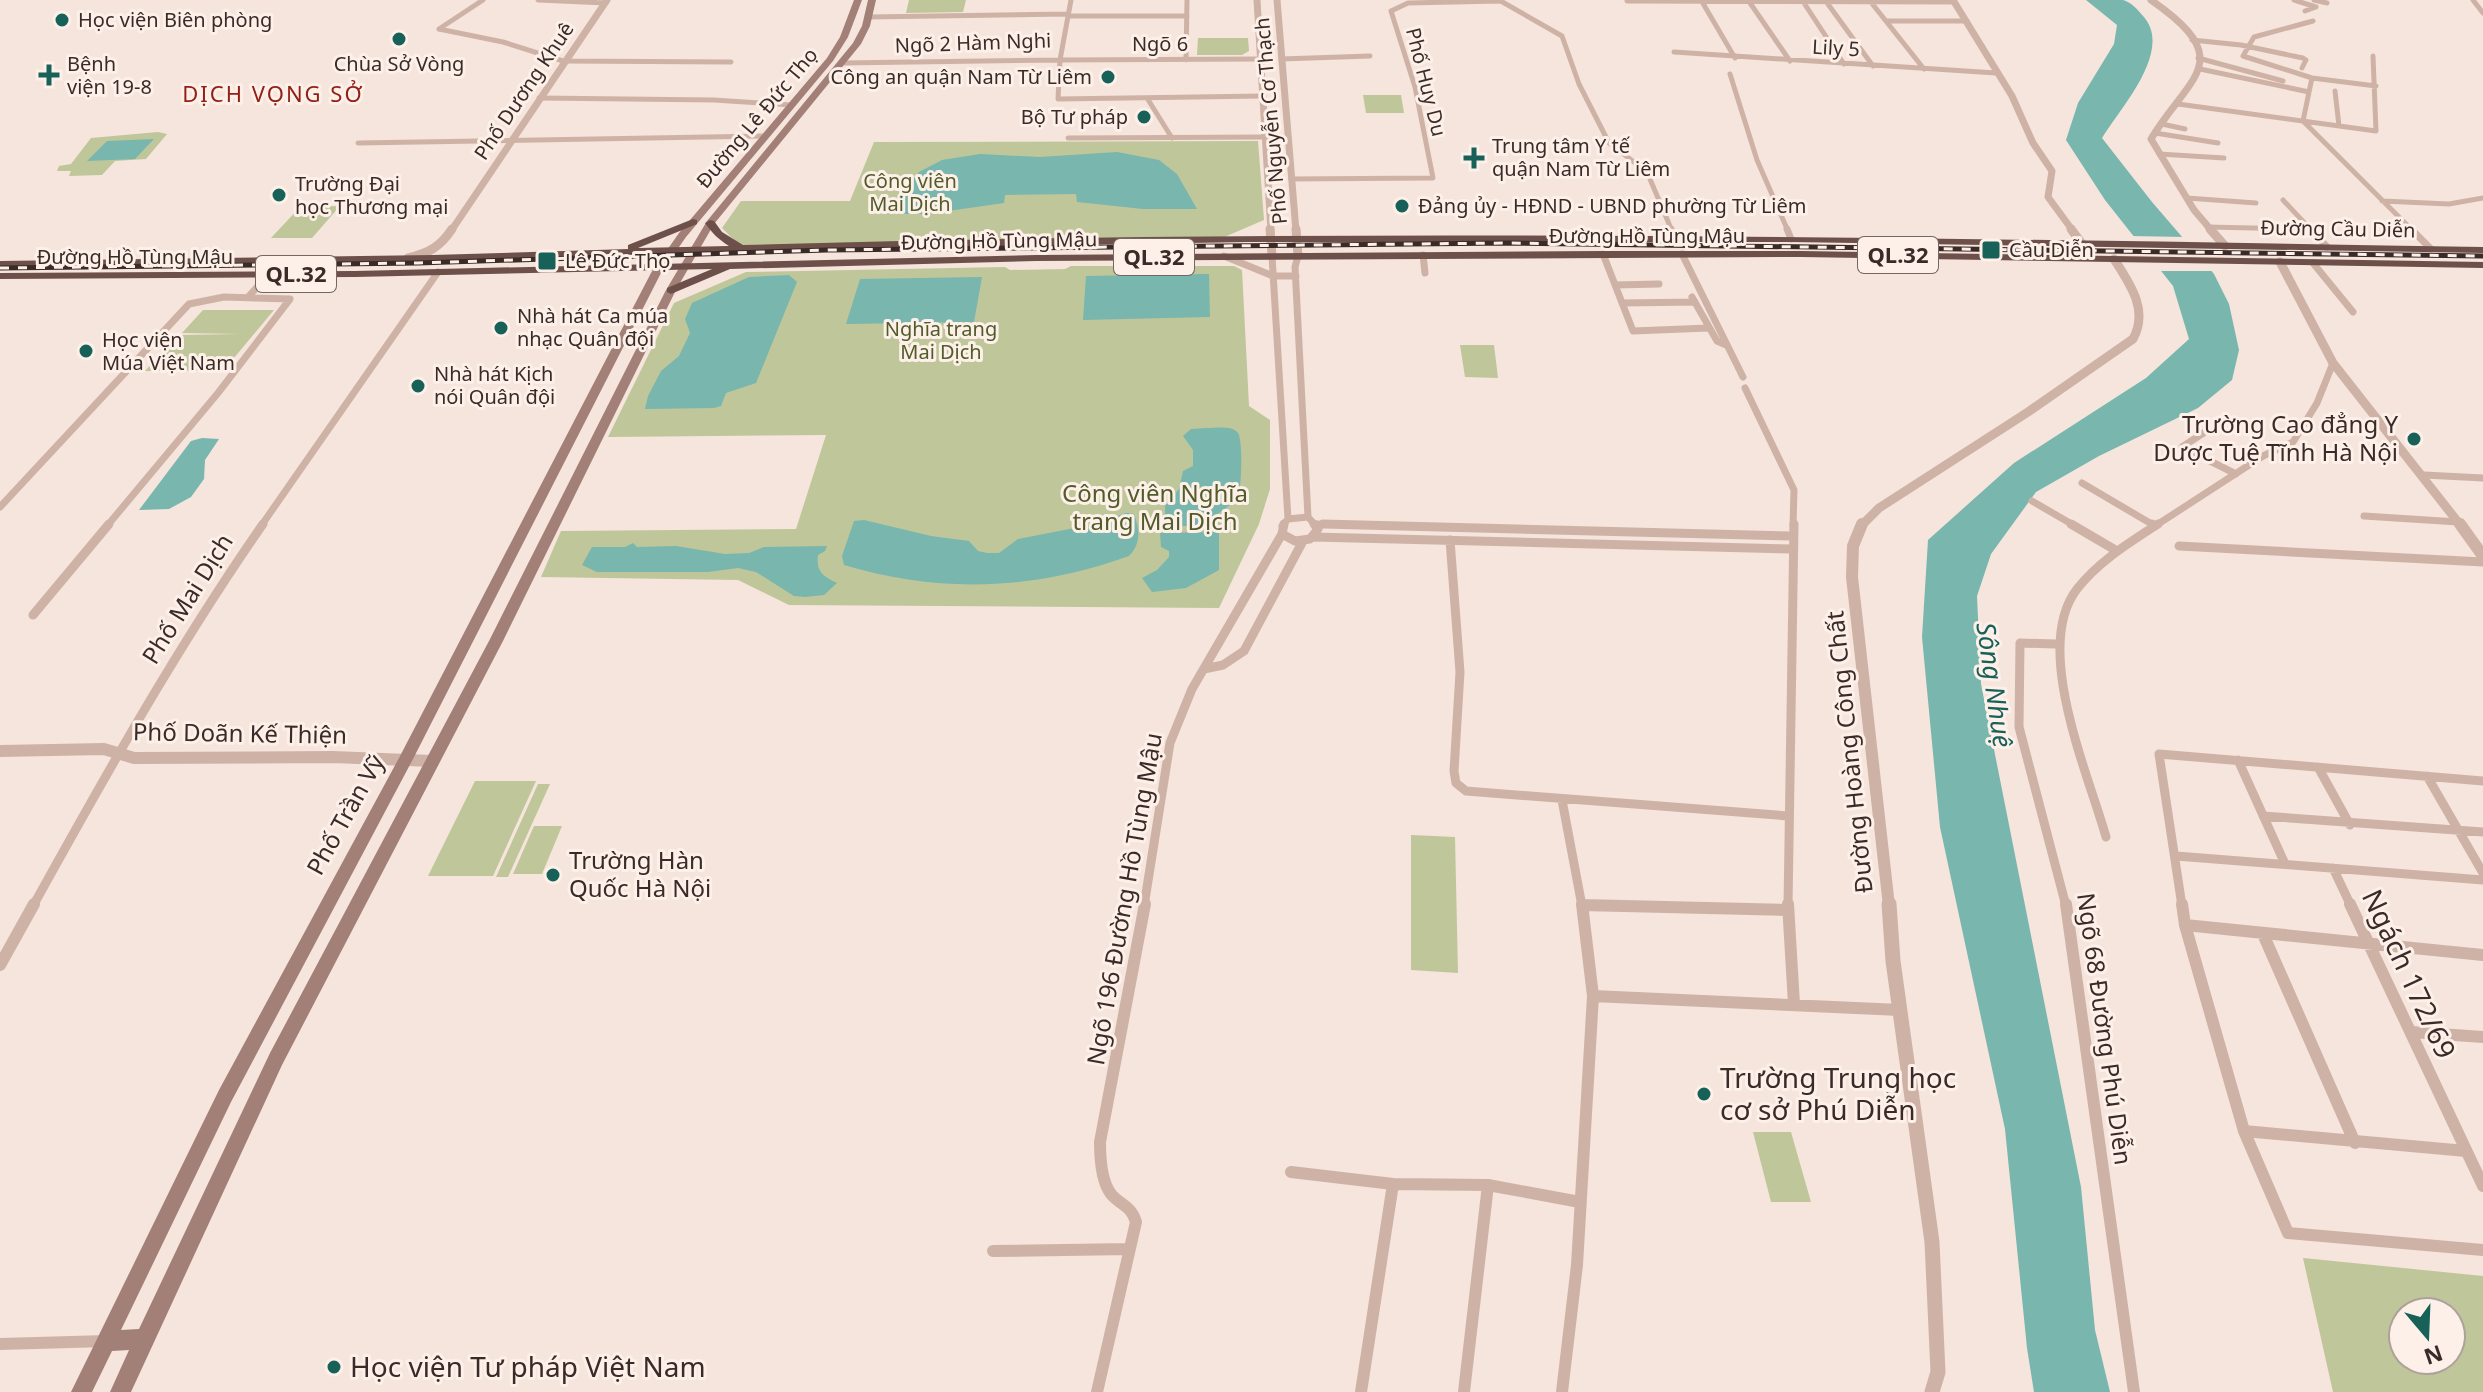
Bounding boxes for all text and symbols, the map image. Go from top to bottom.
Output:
place label: Học viện Biên phòng [78,6,272,33]
marker: Học viện Biên phòng [53,11,71,29]
street label: Phố Dương Khuê [468,17,580,165]
street label: Phố Nguyễn Cơ Thạch [1248,17,1293,226]
street label: Phố Huy Du [1400,25,1453,139]
street label: Ngõ 2 Hàm Nghi [894,26,1052,59]
marker: Chùa Sở Vòng [390,30,408,48]
street label: Ngõ 6 [1132,30,1188,57]
street label: Lily 5 [1812,33,1861,62]
street label: Đường Lê Đức Thọ [690,42,823,194]
place label: Bệnh viện 19-8 [67,50,152,100]
place label: Chùa Sở Vòng [334,50,464,77]
place label: Công an quận Nam Từ Liêm [830,63,1092,90]
marker: Bệnh viện 19-8 [38,64,60,86]
marker: Công an quận Nam Từ Liêm [1099,68,1117,86]
district label: DỊCH VỌNG SỞ [182,78,364,108]
place label: Bộ Tư pháp [1021,103,1128,130]
marker: Bộ Tư pháp [1135,108,1153,126]
place label: Trung tâm Y tế quận Nam Từ Liêm [1492,132,1670,182]
marker: Trung tâm Y tế quận Nam Từ Liêm [1463,147,1485,169]
park label: Công viên Mai Dịch [863,167,957,217]
place label: Trường Đại học Thương mại [295,170,448,220]
marker: Trường Đại học Thương mại [270,186,288,204]
place label: Đảng ủy - HĐND - UBND phường Từ Liêm [1418,192,1807,219]
marker: Đảng ủy - HĐND - UBND phường Từ Liêm [1393,197,1411,215]
street label: Đường Cầu Diễn [2260,214,2416,243]
street label: Đường Hồ Tùng Mậu [1549,222,1745,249]
street label: Đường Hồ Tùng Mậu [901,225,1097,256]
place label: Cầu Diễn [2009,236,2094,263]
road number: QL.32 [1858,237,1938,273]
road number: QL.32 [1114,239,1194,275]
marker: Cầu Diễn [1980,239,2002,261]
street label: Đường Hồ Tùng Mậu [37,243,233,270]
place label: Lê Đức Thọ [565,247,670,274]
marker: Lê Đức Thọ [536,250,558,272]
road number: QL.32 [256,256,336,292]
place label: Nhà hát Ca múa nhạc Quân đội [517,302,668,352]
park label: Nghĩa trang Mai Dịch [885,315,997,365]
marker: Nhà hát Ca múa nhạc Quân đội [492,319,510,337]
place label: Học viện Múa Việt Nam [102,326,235,376]
marker: Học viện Múa Việt Nam [77,342,95,360]
place label: Nhà hát Kịch nói Quân đội [434,360,555,410]
marker: Nhà hát Kịch nói Quân đội [409,377,427,395]
place label: Trường Cao đẳng Y Dược Tuệ Tĩnh Hà Nội [2153,407,2398,468]
marker: Trường Cao đẳng Y Dược Tuệ Tĩnh Hà Nội [2405,430,2423,448]
park label: Công viên Nghĩa trang Mai Dịch [1062,476,1248,537]
street label: Phố Mai Dịch [134,527,240,670]
street label: Đường Hoàng Công Chất [1817,609,1880,895]
water label: Sông Nhuệ [1968,620,2022,750]
street label: Phố Doãn Kế Thiện [133,714,347,751]
street label: Ngõ 196 Đường Hồ Tùng Mậu [1078,730,1169,1068]
street label: Phố Trần Vỹ [298,748,392,880]
place label: Trường Hàn Quốc Hà Nội [569,843,711,904]
marker: Trường Hàn Quốc Hà Nội [544,866,562,884]
street label: Ngách 172/69 [2354,883,2466,1064]
street label: Ngõ 68 Đường Phú Diễn [2070,891,2141,1167]
place label: Trường Trung học cơ sở Phú Diễn [1720,1058,1956,1128]
marker: Trường Trung học cơ sở Phú Diễn [1695,1085,1713,1103]
north arrow [2387,1296,2467,1376]
text: N [2420,1339,2447,1373]
place label: Học viện Tư pháp Việt Nam [350,1347,706,1385]
marker: Học viện Tư pháp Việt Nam [325,1358,343,1376]

